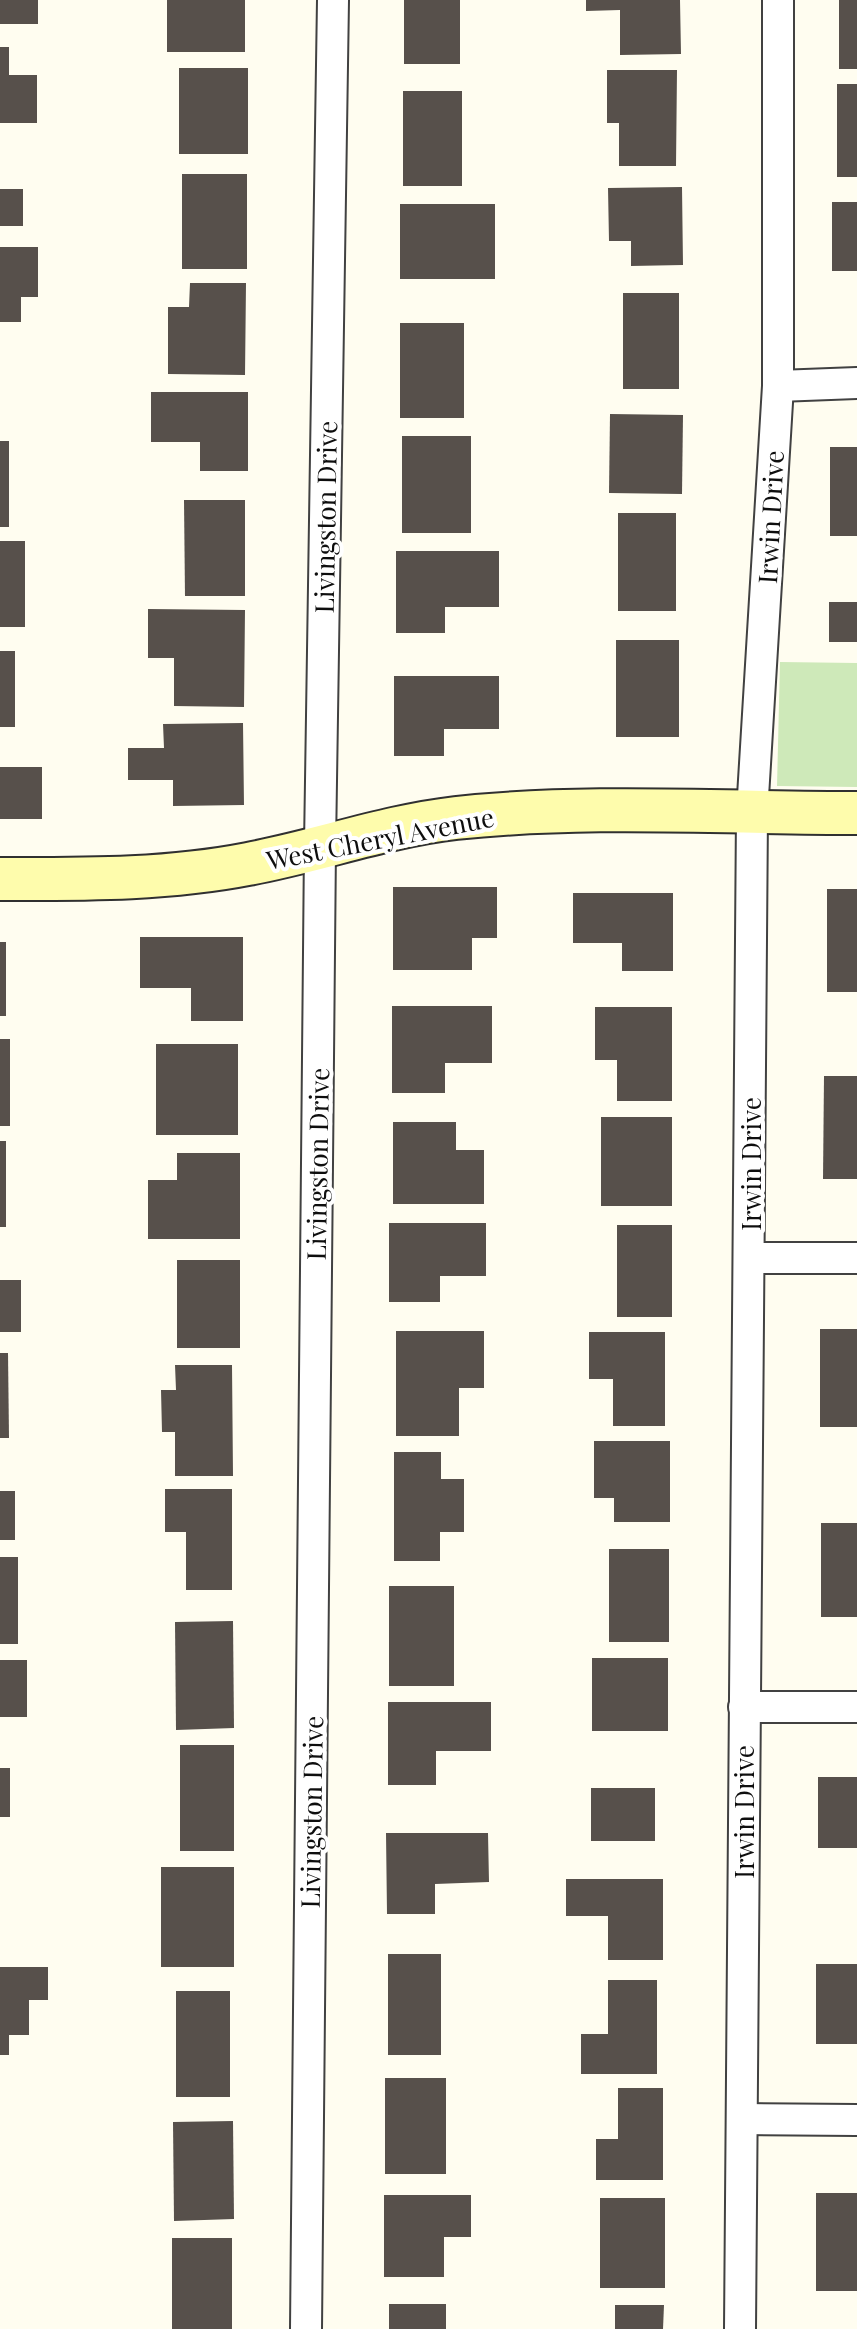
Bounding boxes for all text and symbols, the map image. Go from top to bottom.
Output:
street label: Livingston Drive [306,420,344,614]
street label: Irwin Drive [749,449,791,585]
street label: West Cheryl Avenue [262,799,497,877]
street label: Livingston Drive [298,1067,336,1261]
street label: Irwin Drive [733,1097,768,1231]
street label: Livingston Drive [292,1715,330,1909]
street label: Irwin Drive [726,1745,761,1879]

